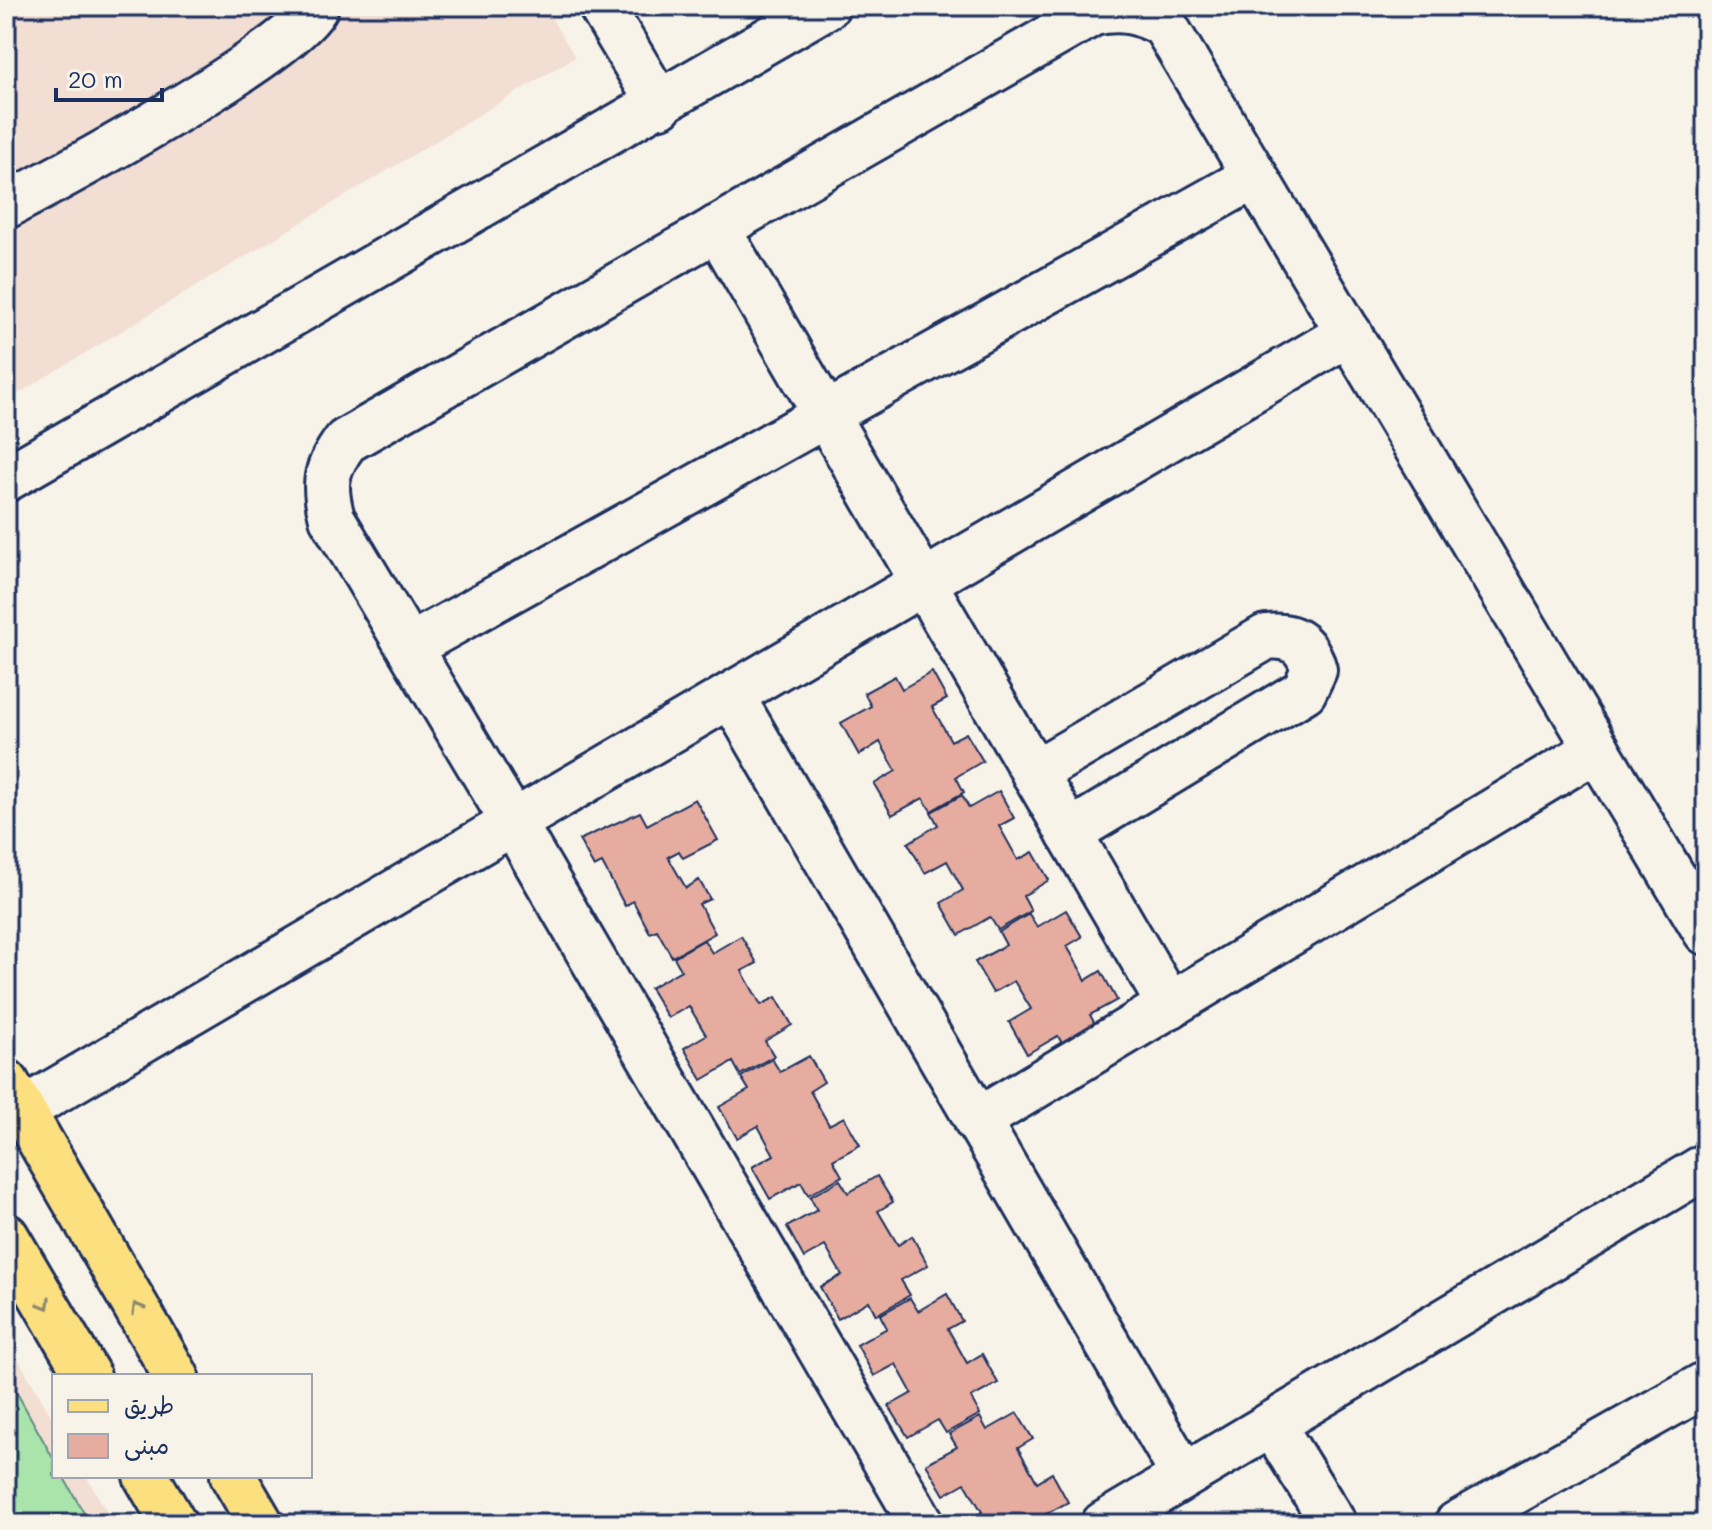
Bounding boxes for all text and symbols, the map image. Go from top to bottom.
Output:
scale bar [56,52,162,102]
text: 20 m [68,63,123,94]
one-way arrow [35,1295,51,1310]
one-way arrow [131,1303,147,1317]
legend [52,1374,312,1478]
text: طريق [124,1389,174,1420]
text: مبنى [124,1429,169,1461]

